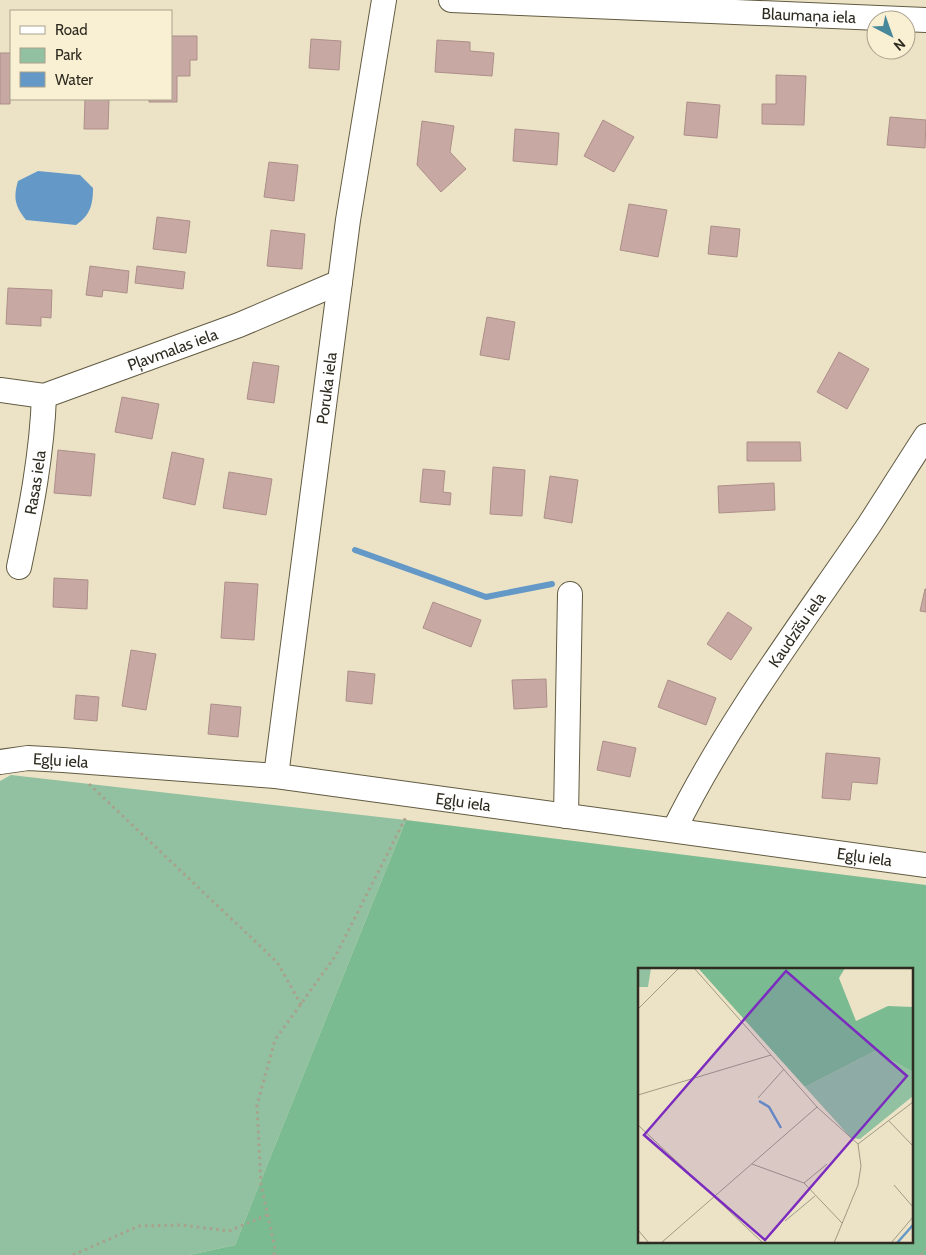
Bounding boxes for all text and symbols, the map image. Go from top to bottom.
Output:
street label: Blaumaņa iela [761,4,857,27]
legend [10,10,172,100]
north arrow [866,10,916,60]
text: Road [55,21,88,39]
text: N [890,35,909,55]
text: Park [55,46,82,64]
text: Water [55,71,93,89]
street label: Pļavmalas iela [125,324,220,374]
street label: Poruka iela [312,351,340,426]
street label: Rasas iela [20,449,49,516]
street label: Kaudzīšu iela [764,588,829,671]
street label: Egļu iela [32,749,89,771]
street label: Egļu iela [435,788,492,815]
street label: Egļu iela [836,843,894,870]
inset map [638,968,914,1242]

